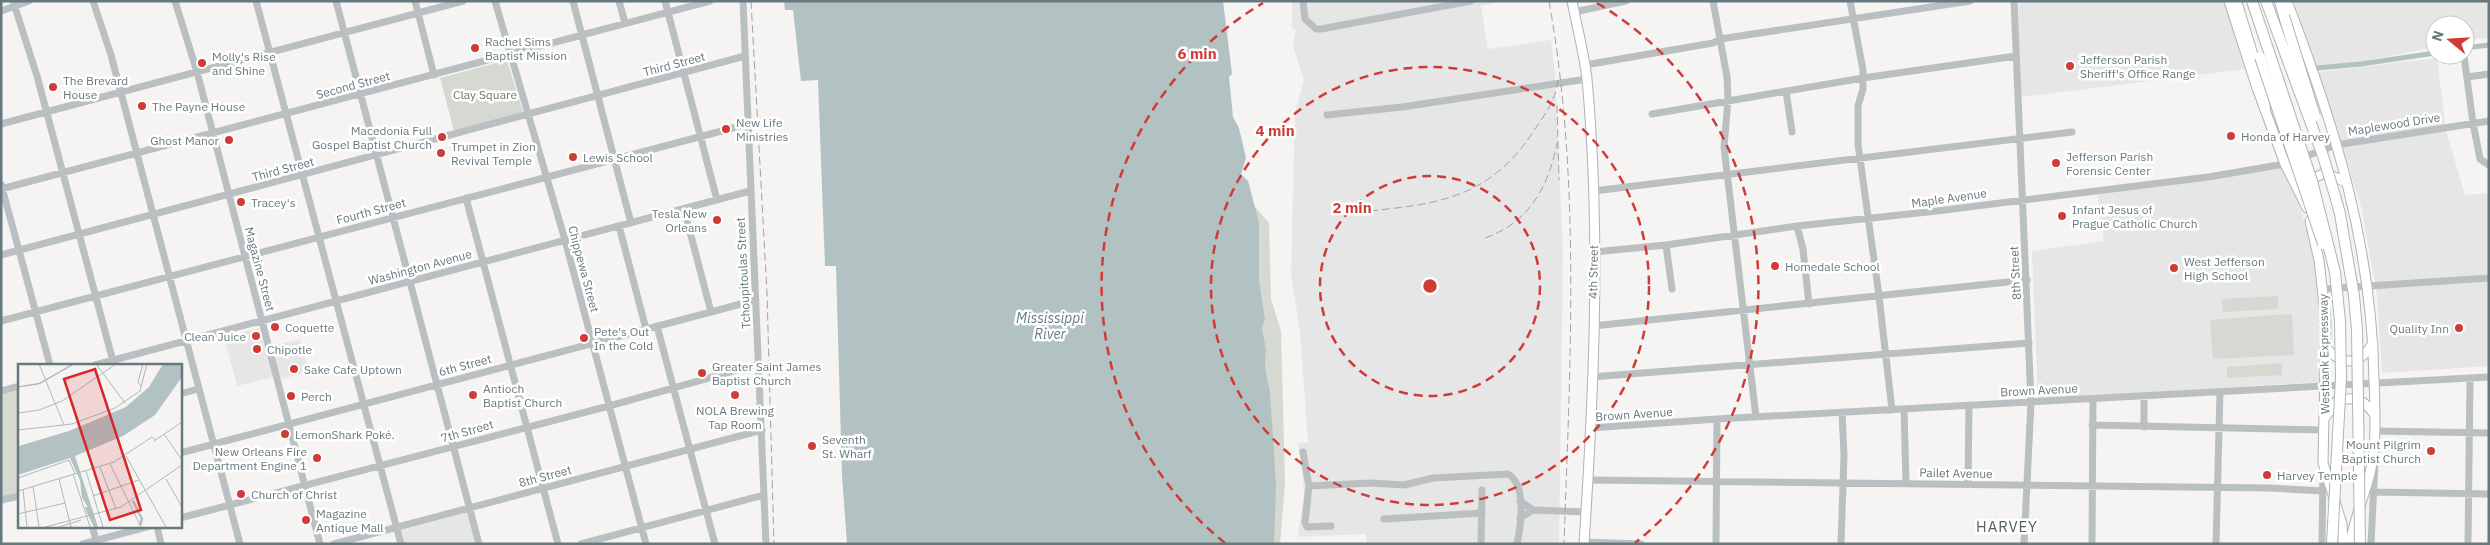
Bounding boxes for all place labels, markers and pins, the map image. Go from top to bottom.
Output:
place label: Rachel Sims Baptist Mission [485,34,567,63]
marker: Rachel Sims Baptist Mission [469,42,481,54]
place label: Molly's Rise and Shine [212,49,276,78]
place label: Jefferson Parish Sheriff's Office Range [2080,52,2196,81]
marker: Molly's Rise and Shine [196,57,208,69]
marker: Jefferson Parish Sheriff's Office Range [2064,60,2076,72]
place label: The Brevard House [63,73,128,102]
marker: The Brevard House [47,81,59,93]
place label: The Payne House [152,99,246,114]
marker: The Payne House [136,100,148,112]
place label: New Life Ministries [736,115,789,144]
place label: Macedonia Full Gospel Baptist Church [312,123,432,152]
marker: New Life Ministries [720,123,732,135]
place label: Honda of Harvey [2241,129,2330,144]
marker: Honda of Harvey [2225,130,2237,142]
marker: Macedonia Full Gospel Baptist Church [436,131,448,143]
place label: Ghost Manor [150,133,220,148]
marker: Ghost Manor [223,134,235,146]
place label: Trumpet in Zion Revival Temple [451,139,536,168]
marker: Trumpet in Zion Revival Temple [435,147,447,159]
place label: Jefferson Parish Forensic Center [2066,149,2153,178]
place label: Lewis School [583,150,653,165]
marker: Lewis School [567,151,579,163]
marker: Jefferson Parish Forensic Center [2050,157,2062,169]
place label: Tracey's [251,195,296,210]
marker: Tracey's [235,196,247,208]
place label: Infant Jesus of Prague Catholic Church [2072,202,2197,231]
place label: Tesla New Orleans [652,206,707,235]
marker: Infant Jesus of Prague Catholic Church [2056,210,2068,222]
marker: Tesla New Orleans [711,214,723,226]
place label: West Jefferson High School [2184,254,2265,283]
place label: Homedale School [1785,259,1880,274]
marker: Homedale School [1769,260,1781,272]
marker: West Jefferson High School [2168,262,2180,274]
centre of rings [1421,277,1439,295]
place label: Coquette [285,320,335,335]
marker: Coquette [269,321,281,333]
place label: Quality Inn [2390,321,2449,336]
marker: Quality Inn [2453,322,2465,334]
place label: Pete's Out In the Cold [594,324,653,353]
place label: Clean Juice [184,329,246,344]
marker: Clean Juice [250,330,262,342]
marker: Pete's Out In the Cold [578,332,590,344]
place label: Chipotle [267,342,312,357]
marker: Chipotle [251,343,263,355]
place label: Greater Saint James Baptist Church [712,359,822,388]
place label: Sake Cafe Uptown [304,362,402,377]
marker: Sake Cafe Uptown [288,363,300,375]
marker: Greater Saint James Baptist Church [696,367,708,379]
place label: Antioch Baptist Church [483,381,562,410]
place label: Perch [301,389,332,404]
marker: Antioch Baptist Church [467,389,479,401]
marker: NOLA Brewing Tap Room [729,389,741,401]
marker: Perch [285,390,297,402]
place label: NOLA Brewing Tap Room [696,403,775,432]
place label: LemonShark Poké. [295,427,395,442]
marker: LemonShark Poké. [279,428,291,440]
place label: Seventh St. Wharf [822,432,872,461]
place label: Mount Pilgrim Baptist Church [2342,437,2421,466]
marker: Seventh St. Wharf [806,440,818,452]
place label: New Orleans Fire Department Engine 1 [193,444,307,473]
marker: Mount Pilgrim Baptist Church [2425,445,2437,457]
marker: New Orleans Fire Department Engine 1 [311,452,323,464]
place label: Harvey Temple [2277,468,2358,483]
marker: Harvey Temple [2261,469,2273,481]
place label: Church of Christ [251,487,337,502]
marker: Church of Christ [235,488,247,500]
place label: Magazine Antique Mall [316,506,384,535]
marker: Magazine Antique Mall [300,514,312,526]

